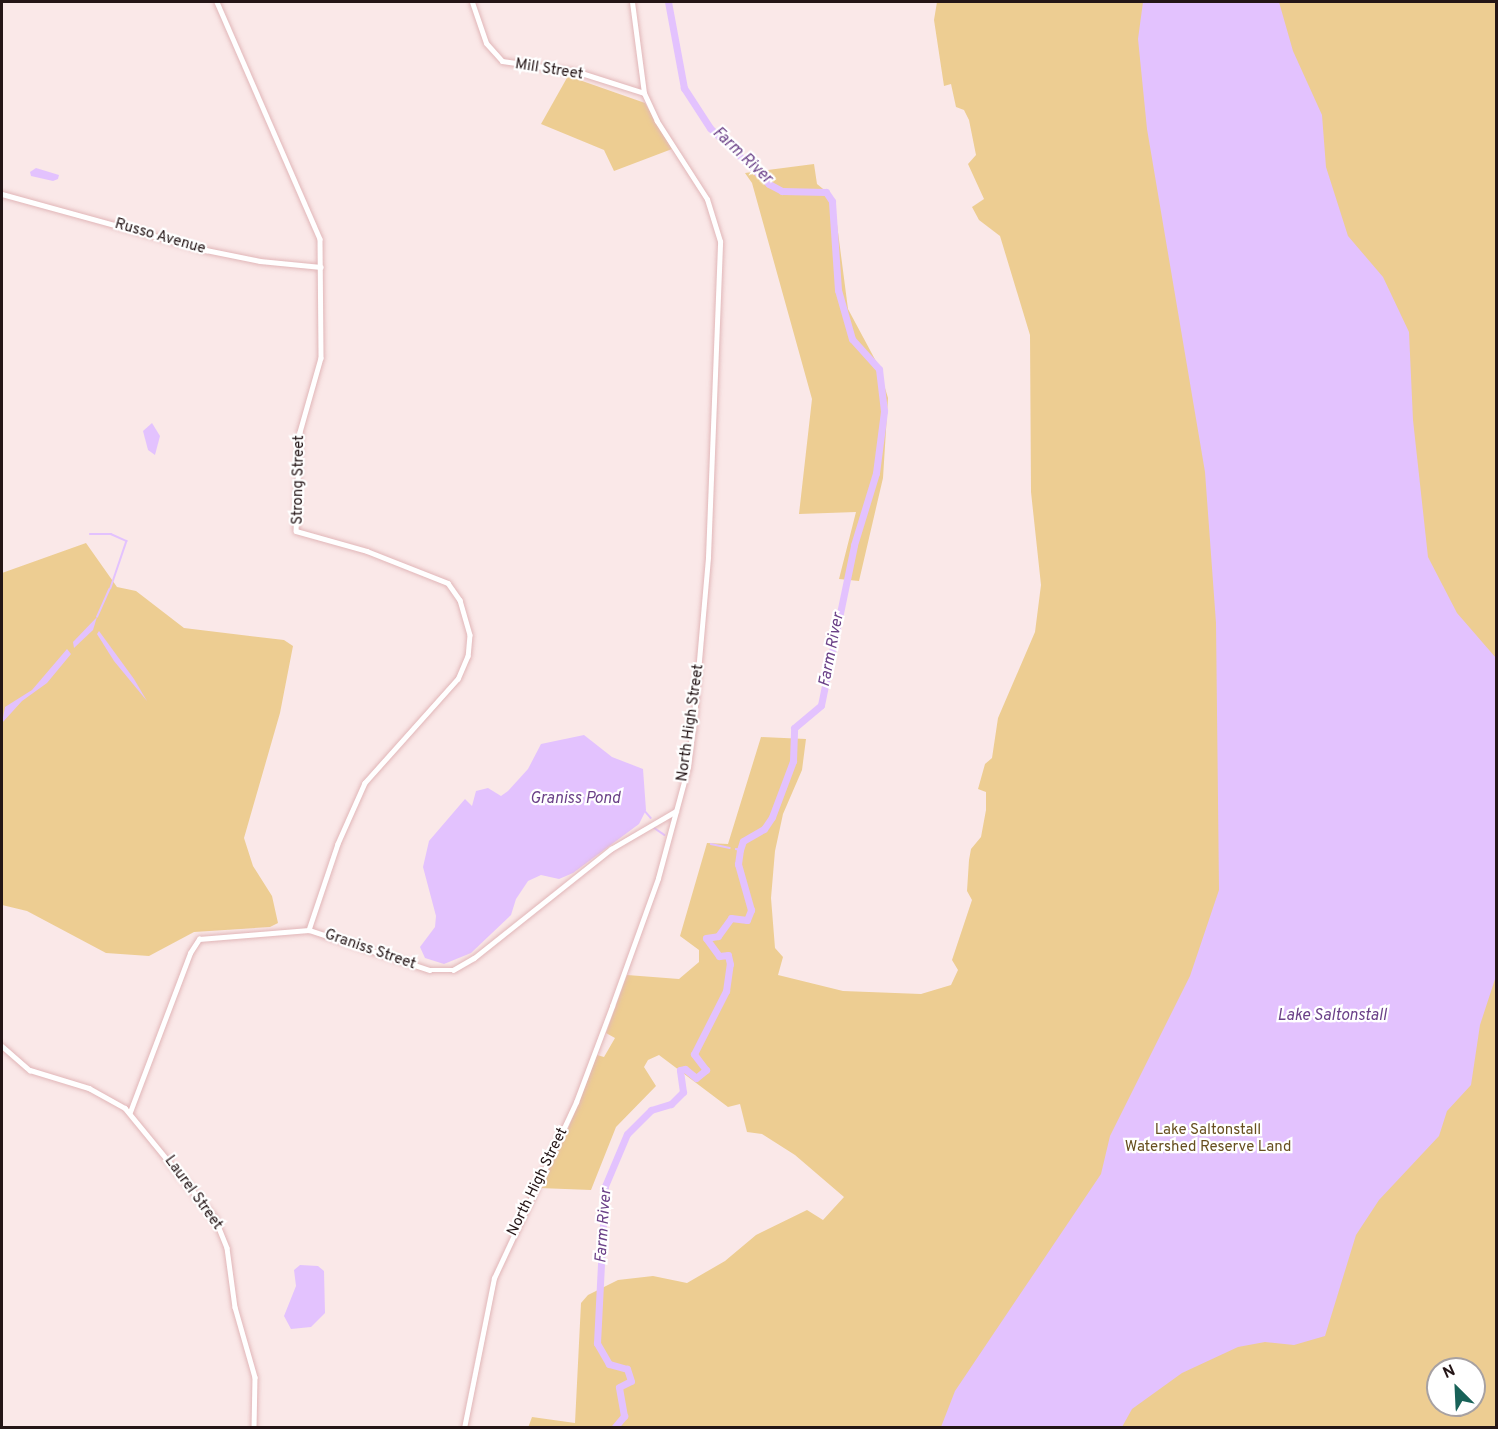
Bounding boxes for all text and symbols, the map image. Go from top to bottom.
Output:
street label: Mill Street [514,56,584,84]
water label: Farm River [708,124,776,188]
street label: Russo Avenue [112,215,208,259]
street label: Strong Street [289,435,309,525]
water label: Farm River [815,612,849,688]
street label: North High Street [674,663,708,783]
water label: Graniss Pond [530,789,620,809]
street label: Graniss Street [322,926,418,974]
water label: Lake Saltonstall [1277,1006,1387,1026]
park label: Lake Saltonstall Watershed Reserve Land [1125,1121,1291,1156]
street label: North High Street [504,1125,572,1239]
street label: Laurel Street [160,1152,226,1234]
water label: Farm River [592,1188,616,1264]
north arrow [1426,1357,1486,1417]
text: N [1440,1361,1459,1384]

